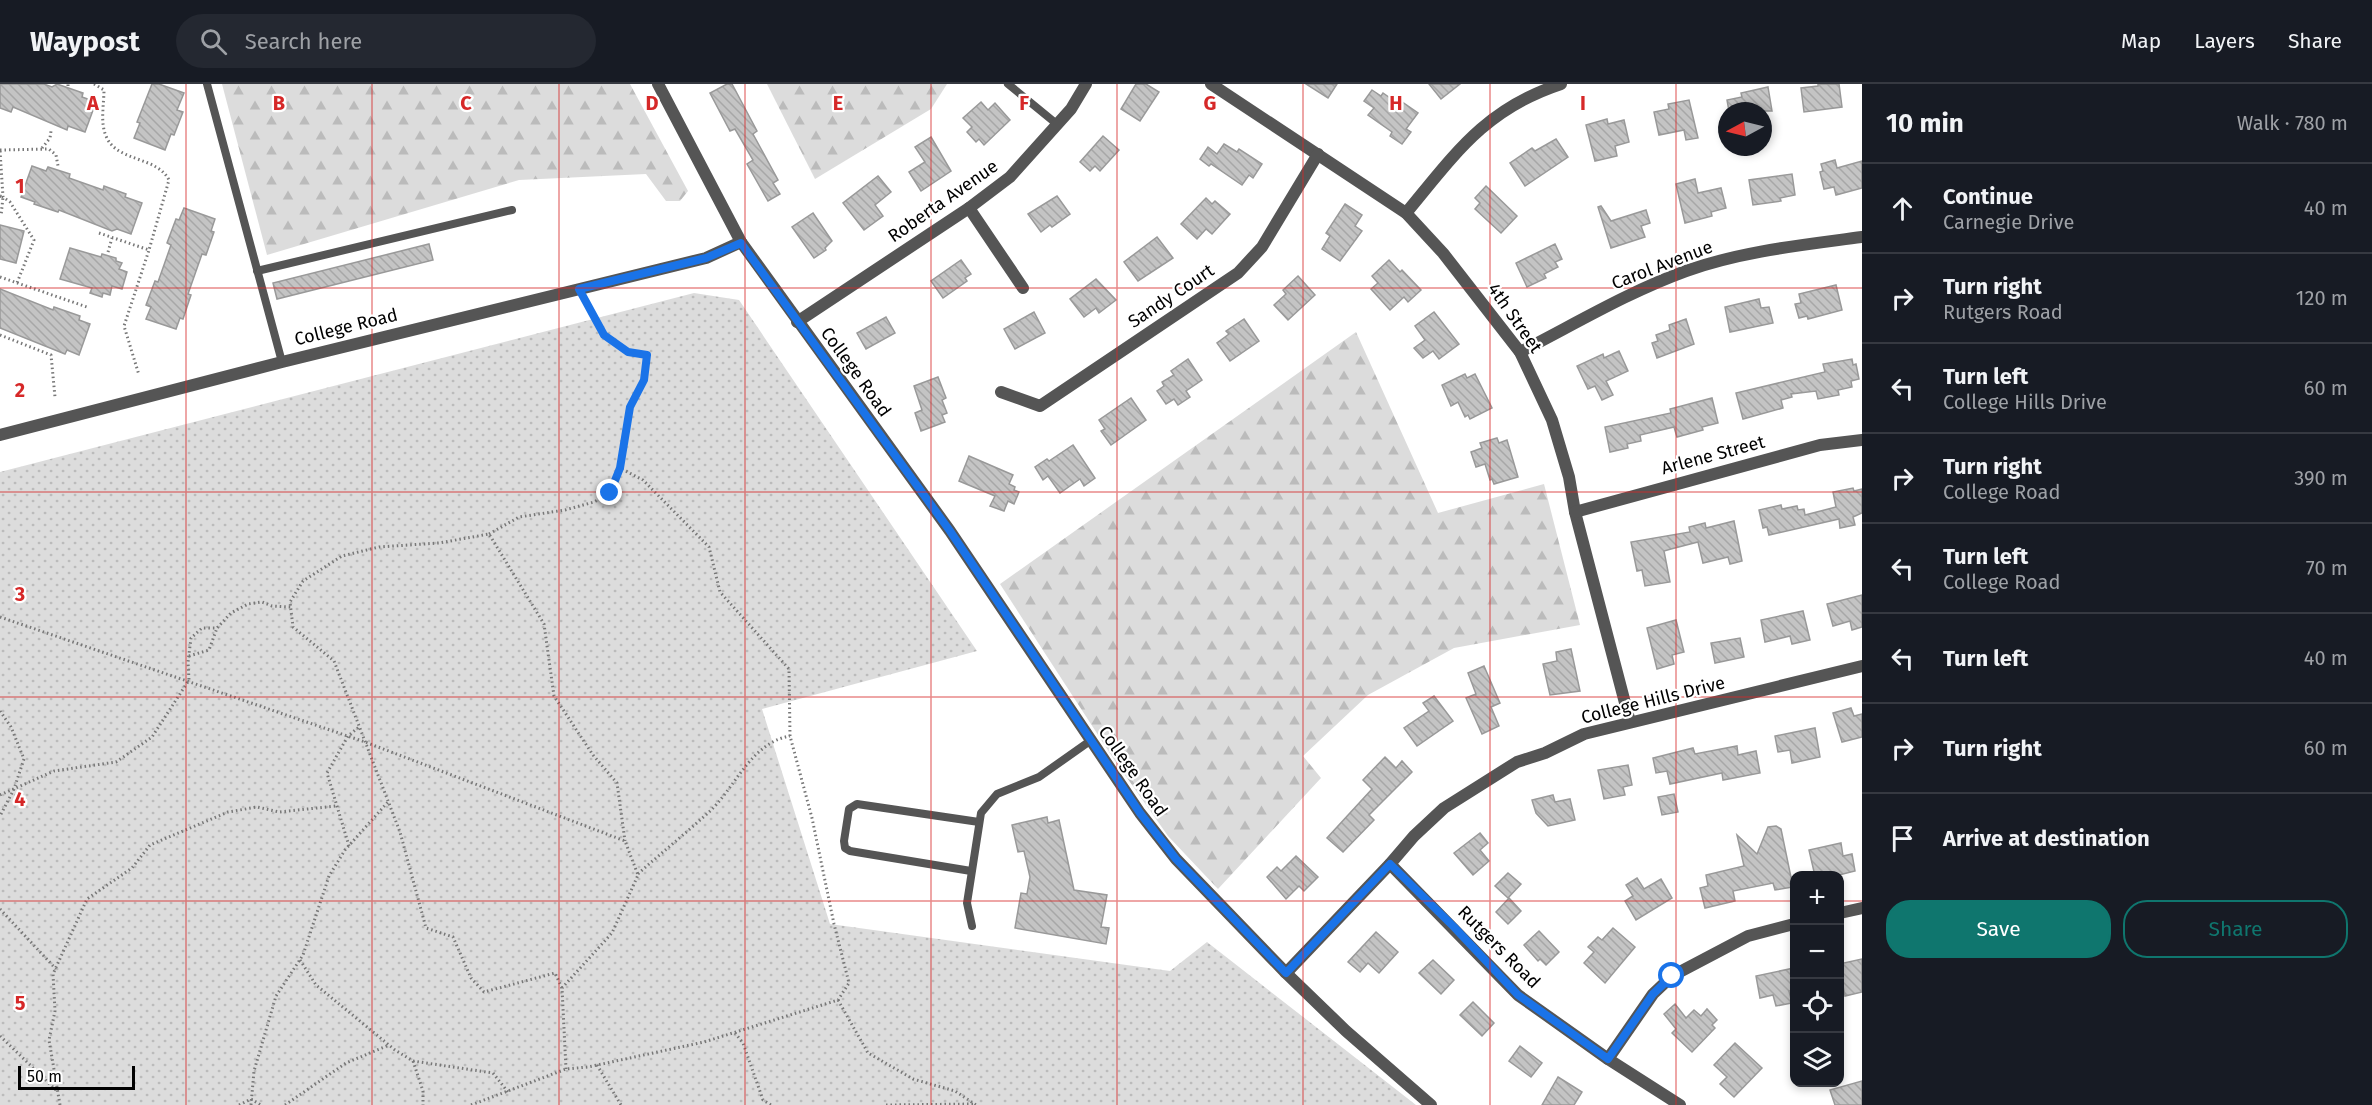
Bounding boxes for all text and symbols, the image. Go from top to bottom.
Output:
search box [176,14,596,68]
text: Waypost [30,25,140,58]
icon: search [197,25,230,58]
text: Search here [245,28,362,55]
text: Map [2121,28,2161,54]
text: Layers [2194,28,2255,54]
text: Share [2288,28,2342,54]
text: A [86,91,100,115]
text: B [273,91,285,115]
text: C [460,91,472,115]
text: D [645,91,659,115]
text: E [833,91,843,115]
text: F [1019,91,1029,115]
text: G [1204,91,1216,115]
text: H [1389,91,1403,115]
text: I [1580,91,1586,115]
north arrow [1718,102,1772,156]
text: 10 min [1886,108,1964,139]
text: Walk · 780 m [2237,111,2348,135]
street label: Roberta Avenue [884,155,1002,247]
text: 1 [15,174,25,198]
text: Continue [1943,183,2033,210]
icon: ahead [1886,192,1919,225]
text: 40 m [2304,196,2348,220]
text: Carnegie Drive [1943,210,2074,234]
street label: Carol Avenue [1608,236,1716,294]
street label: Sandy Court [1124,259,1218,333]
text: Turn right [1943,273,2042,300]
street label: 4th Street [1483,279,1547,358]
icon: right [1886,282,1919,315]
text: 120 m [2296,286,2348,310]
text: Rutgers Road [1943,300,2063,324]
street label: College Road [292,304,400,350]
street label: College Road [816,323,896,421]
text: Turn left [1943,363,2028,390]
icon: left [1886,372,1919,405]
text: 60 m [2304,376,2348,400]
text: 2 [15,378,25,402]
text: College Hills Drive [1943,390,2107,414]
street label: Arlene Street [1659,430,1768,479]
text: Turn right [1943,453,2042,480]
icon: right [1886,462,1919,495]
text: 390 m [2294,466,2348,490]
route end [596,479,622,505]
text: College Road [1943,480,2060,504]
text: Turn left [1943,543,2028,570]
icon: left [1886,552,1919,585]
text: 70 m [2306,556,2348,580]
text: College Road [1943,570,2060,594]
text: 3 [14,582,25,606]
icon: left [1886,642,1919,675]
text: Turn left [1943,645,2028,672]
text: 40 m [2304,646,2348,670]
street label: College Hills Drive [1579,671,1727,729]
street label: College Road [1094,721,1172,821]
icon: right [1886,732,1919,765]
text: Turn right [1943,735,2042,762]
text: 60 m [2304,736,2348,760]
text: 4 [14,787,26,811]
icon: arrive [1886,822,1919,855]
text: Arrive at destination [1943,825,2150,852]
map controls [1790,871,1844,1087]
button: + [1790,871,1844,925]
button: Save [1886,900,2111,958]
button: Share [2123,900,2348,958]
street label: Rutgers Road [1453,901,1545,993]
button: − [1790,925,1844,979]
route start [1658,962,1684,988]
button: locate [1790,979,1844,1033]
text: 5 [15,991,26,1015]
button: layers [1790,1033,1844,1087]
scale bar [18,1063,135,1090]
text: 50 m [27,1067,62,1086]

